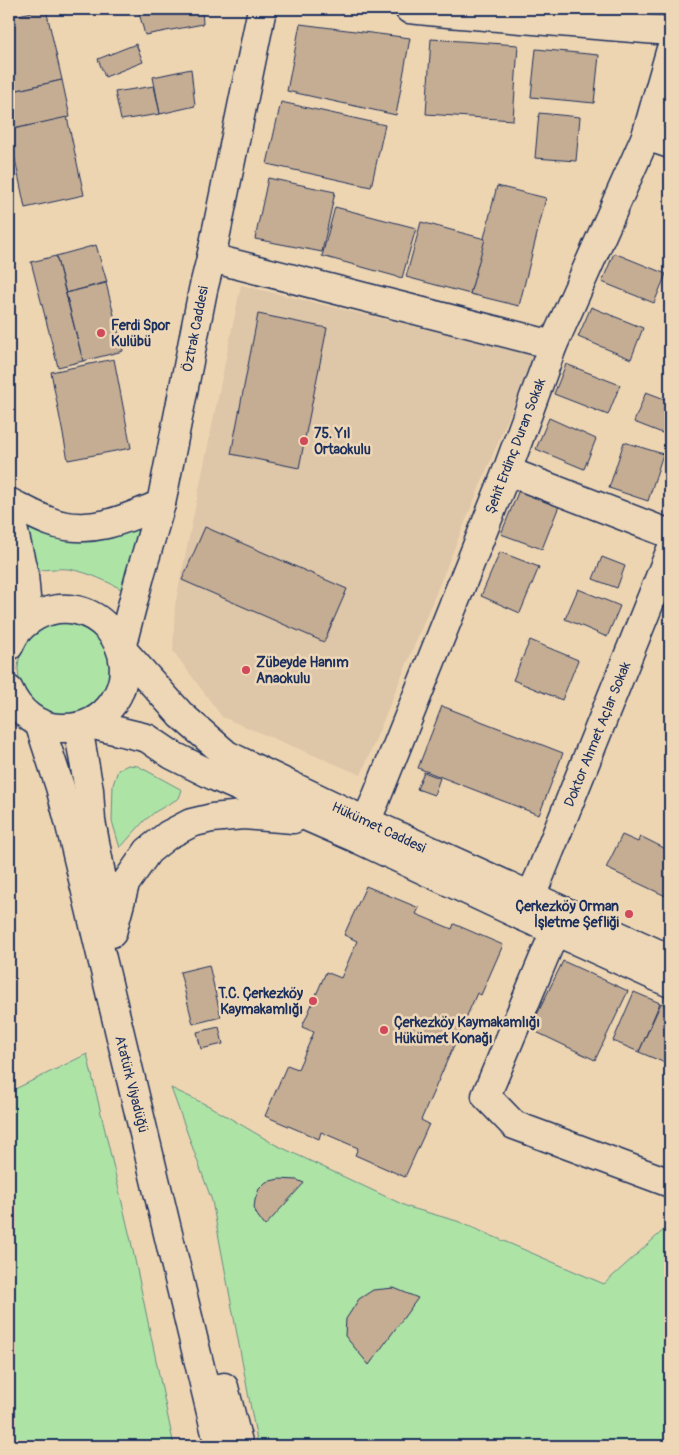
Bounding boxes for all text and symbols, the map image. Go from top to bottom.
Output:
street label: Öztrak Caddesi [178,284,212,374]
place label: Ferdi Spor Kulübü [111,317,171,350]
marker: Ferdi Spor Kulübü [95,327,107,339]
street label: Şehit Erdinç Duran Sokak [482,376,549,516]
place label: 75. Yıl Ortaokulu [314,425,371,458]
marker: 75. Yıl Ortaokulu [298,435,310,447]
place label: Zübeyde Hanım Anaokulu [256,654,349,687]
street label: Doktor Ahmet Açlar Sokak [561,659,634,809]
marker: Zübeyde Hanım Anaokulu [240,664,252,676]
street label: Hükümet Caddesi [329,798,429,857]
place label: Çerkezköy Orman İşletme Şefliği [515,898,620,931]
marker: Çerkezköy Orman İşletme Şefliği [623,908,635,920]
place label: T.C. Çerkezköy Kaymakamlığı [217,985,303,1018]
marker: T.C. Çerkezköy Kaymakamlığı [307,995,319,1007]
place label: Çerkezköy Kaymakamlığı Hükümet Konağı [394,1014,540,1047]
marker: Çerkezköy Kaymakamlığı Hükümet Konağı [378,1024,390,1036]
street label: Atatürk Viyadüğü [111,1034,152,1135]

